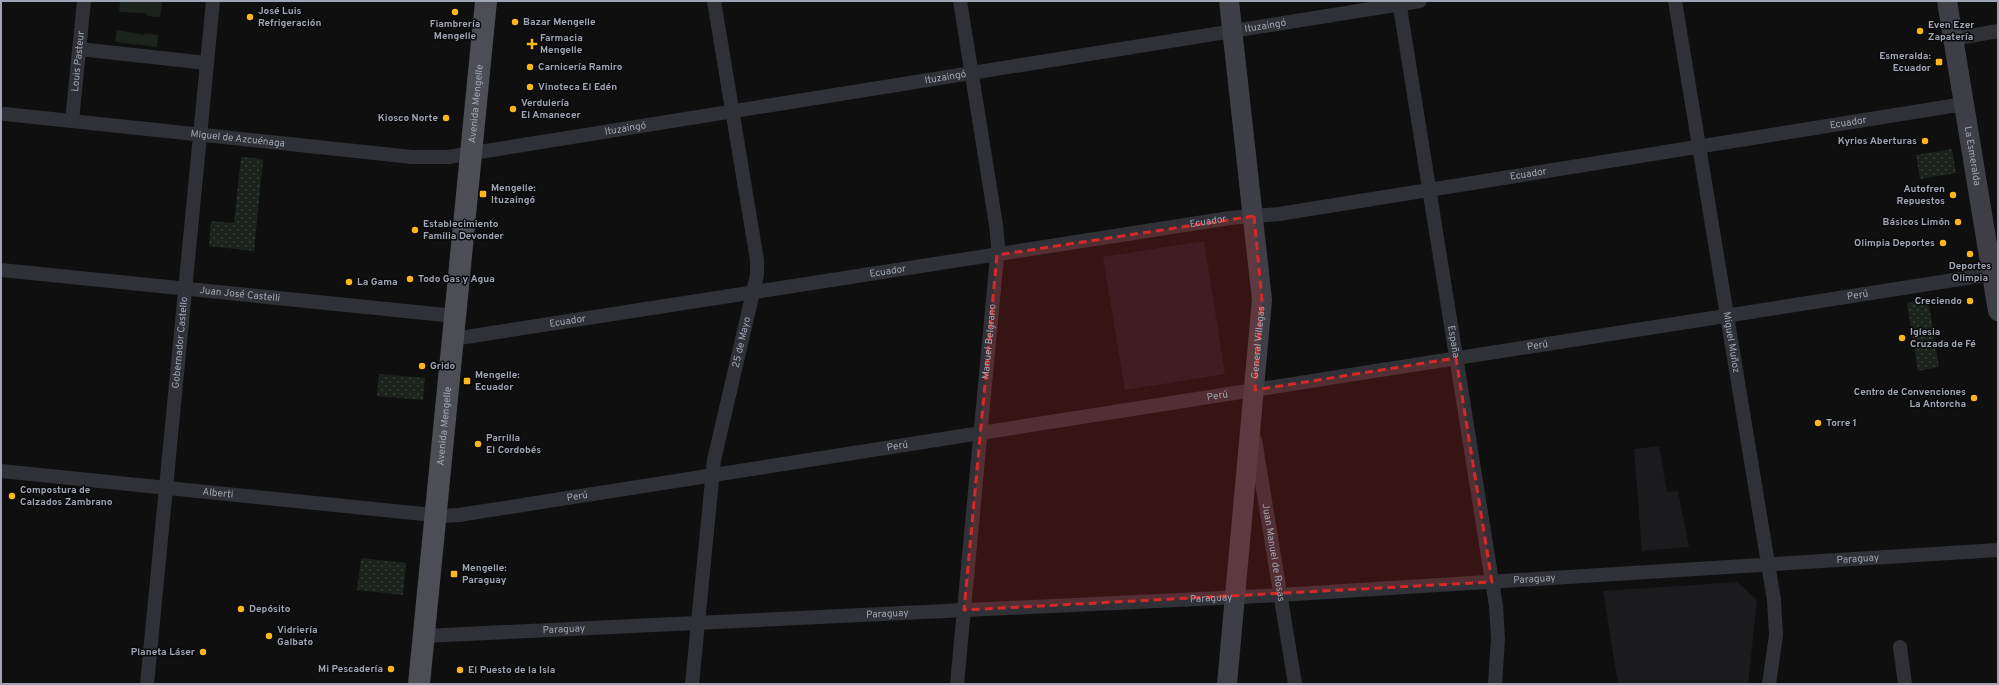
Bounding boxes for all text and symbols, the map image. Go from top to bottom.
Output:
place label: José Luis Refrigeración [258,5,321,30]
marker: Fiambrería Mengelle [450,7,460,17]
marker: José Luis Refrigeración [245,12,255,22]
place label: Bazar Mengelle [523,16,596,29]
street label: Ituzaingó [1244,16,1287,36]
marker: Bazar Mengelle [510,17,520,27]
place label: Fiambrería Mengelle [430,18,480,43]
place label: Even Ezer Zapatería [1928,19,1975,44]
marker: Even Ezer Zapatería [1915,26,1925,36]
street label: Louis Pasteur [68,30,87,92]
place label: Farmacia Mengelle [540,32,583,57]
marker: Farmacia Mengelle [527,39,537,49]
place label: Esmeralda: Ecuador [1879,50,1932,75]
marker: Esmeralda: Ecuador [1934,57,1944,67]
place label: Carnicería Ramiro [538,61,623,74]
marker: Carnicería Ramiro [525,62,535,72]
street label: Avenida Mengelle [466,64,486,144]
street label: Ituzaingó [924,67,967,87]
place label: Vinoteca El Edén [538,81,617,94]
marker: Vinoteca El Edén [525,82,535,92]
place label: Verdulería El Amanecer [521,97,582,122]
marker: Verdulería El Amanecer [508,104,518,114]
place label: Kiosco Norte [378,112,438,125]
marker: Kiosco Norte [441,113,451,123]
street label: Ecuador [1829,113,1867,132]
street label: Ituzaingó [604,119,648,138]
street label: La Esmeralda [1961,125,1984,187]
street label: Miguel de Azcuénaga [190,127,286,150]
place label: Kyrios Aberturas [1838,135,1917,148]
marker: Kyrios Aberturas [1920,136,1930,146]
street label: Ecuador [1509,165,1548,183]
place label: Mengelle: Ituzaingó [491,182,536,207]
place label: Autofren Repuestos [1897,183,1945,208]
marker: Mengelle: Ituzaingó [478,189,488,199]
marker: Autofren Repuestos [1948,190,1958,200]
street label: Ecuador [1189,212,1227,231]
place label: Básicos Limón [1883,216,1950,229]
marker: Básicos Limón [1953,217,1963,227]
place label: Establecimiento Familia Devonder [423,218,505,243]
marker: Establecimiento Familia Devonder [410,225,420,235]
place label: Olimpia Deportes [1854,237,1935,250]
marker: Olimpia Deportes [1938,238,1948,248]
marker: Deportes Olimpia [1965,249,1975,259]
place label: Deportes Olimpia [1949,260,1991,285]
street label: Ecuador [869,262,907,281]
place label: Todo Gas y Agua [418,273,495,286]
marker: Todo Gas y Agua [405,274,415,284]
place label: La Gama [357,276,398,289]
marker: La Gama [344,277,354,287]
street label: Juan José Castelli [199,284,281,305]
street label: Perú [1846,287,1869,303]
place label: Creciendo [1915,295,1962,308]
street label: Gobernador Castello [169,296,191,389]
marker: Creciendo [1965,296,1975,306]
street label: Manuel Belgrano [979,303,999,380]
street label: General Villegas [1248,305,1268,379]
street label: Miguel Muñoz [1720,311,1743,374]
street label: Ecuador [548,312,587,330]
street label: 25 de Mayo [729,315,754,369]
street label: España [1445,325,1463,359]
place label: Iglesia Cruzada de Fé [1910,326,1976,351]
marker: Iglesia Cruzada de Fé [1897,333,1907,343]
street label: Perú [1526,337,1549,354]
place label: Grido [430,360,456,373]
marker: Grido [417,361,427,371]
place label: Mengelle: Ecuador [475,369,520,394]
marker: Mengelle: Ecuador [462,376,472,386]
street label: Avenida Mengelle [434,386,455,466]
place label: Centro de Convenciones La Antorcha [1854,386,1966,411]
street label: Perú [1206,388,1229,404]
marker: Centro de Convenciones La Antorcha [1969,393,1979,403]
place label: Torre 1 [1826,417,1857,430]
marker: Torre 1 [1813,418,1823,428]
place label: Parrilla El Cordobés [486,432,541,457]
street label: Perú [886,438,909,454]
marker: Parrilla El Cordobés [473,439,483,449]
place label: Compostura de Calzados Zambrano [20,484,113,509]
street label: Alberti [202,485,234,501]
street label: Perú [566,488,589,504]
marker: Compostura de Calzados Zambrano [7,491,17,501]
street label: Juan Manuel de Rosas [1259,503,1288,603]
street label: Paraguay [1836,551,1880,567]
place label: Mengelle: Paraguay [462,562,507,587]
marker: Mengelle: Paraguay [449,569,459,579]
street label: Paraguay [1513,571,1556,587]
street label: Paraguay [1190,591,1233,606]
place label: Depósito [249,603,291,616]
marker: Depósito [236,604,246,614]
street label: Paraguay [866,606,909,621]
street label: Paraguay [542,622,585,637]
place label: Vidriería Galbato [277,624,318,649]
marker: Vidriería Galbato [264,631,274,641]
place label: Planeta Láser [131,646,196,659]
marker: Planeta Láser [198,647,208,657]
place label: Mi Pescadería [318,663,383,676]
marker: Mi Pescadería [386,664,396,674]
place label: El Puesto de la Isla [468,664,555,677]
marker: El Puesto de la Isla [455,665,465,675]

